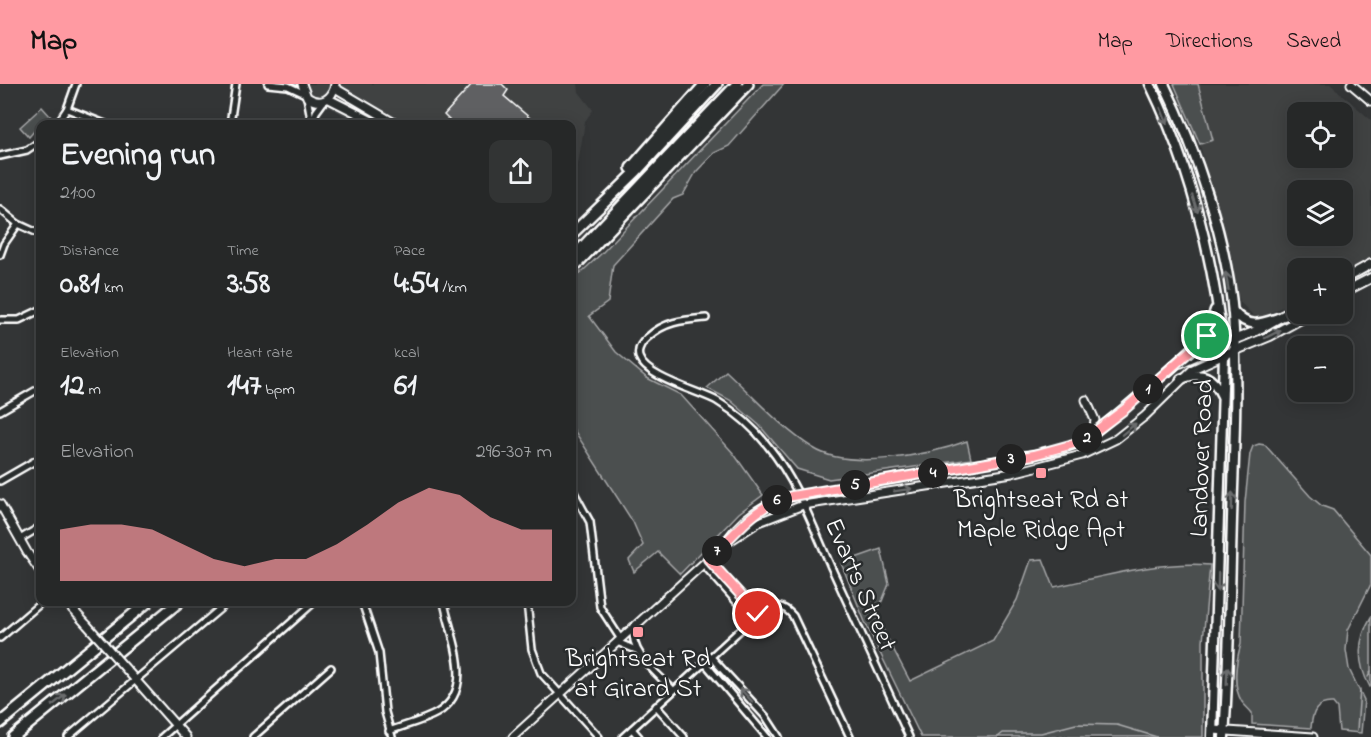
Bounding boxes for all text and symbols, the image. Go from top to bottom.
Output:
text: Map [30,22,77,63]
text: Map [1097,27,1133,57]
text: Directions [1166,27,1253,57]
text: Saved [1286,27,1341,57]
map controls [1287,102,1353,402]
button: locate [1287,102,1353,168]
one-way arrow [1159,106,1170,125]
text: Evening run [60,132,215,180]
button: share [489,140,552,203]
text: 21:00 [60,179,95,208]
button: layers [1287,180,1353,246]
one-way arrow [1191,194,1202,213]
text: Distance [60,239,119,263]
text: Time [227,239,259,263]
text: Pace [394,239,425,263]
button: + [1287,258,1353,324]
text: 0.81 [60,263,100,307]
text: 3:58 [227,263,270,307]
text: 4:54 [394,263,438,307]
one-way arrow [1222,272,1233,291]
text: km [100,276,123,300]
text: /km [438,276,467,300]
pin [1181,310,1232,361]
icon: arrive [1190,319,1223,352]
one-way arrow [1264,328,1282,339]
button: − [1287,336,1353,402]
text: Elevation [60,341,119,365]
text: Heart rate [227,341,293,365]
text: kcal [394,341,419,365]
text: 12 [60,365,84,409]
text: 147 [227,365,261,409]
text: 61 [394,365,417,409]
pin: 1 [1133,374,1163,404]
text: 1 [1145,377,1151,401]
text: m [84,378,101,402]
text: bpm [261,378,295,402]
street label: Landover Road [1181,378,1225,538]
one-way arrow [1121,422,1137,435]
pin: 2 [1072,423,1102,453]
text: 2 [1083,426,1091,450]
text: Elevation [60,438,134,467]
text: 296–307 m [476,438,552,467]
pin: 3 [996,444,1026,474]
text: 3 [1008,447,1014,471]
pin: 4 [918,458,948,488]
text: 4 [930,461,936,485]
marker: Brightseat Rd at Maple Ridge Apt [1034,466,1048,480]
pin: 5 [840,470,870,500]
text: 5 [850,473,860,497]
place label: Brightseat Rd at Maple Ridge Apt [953,482,1128,550]
one-way arrow [892,484,912,495]
pin: 6 [762,485,792,515]
text: 6 [773,488,781,512]
one-way arrow [1227,491,1238,511]
street label: Evarts Street [813,513,906,658]
pin: 7 [702,536,732,566]
text: 7 [714,539,720,563]
one-way arrow [1212,571,1223,591]
pin [732,588,783,639]
icon: check [741,597,774,630]
marker: Brightseat Rd at Girard St [631,625,645,639]
place label: Brightseat Rd at Girard St [564,641,711,709]
one-way arrow [1222,667,1233,687]
one-way arrow [739,688,754,703]
one-way arrow [50,694,66,707]

